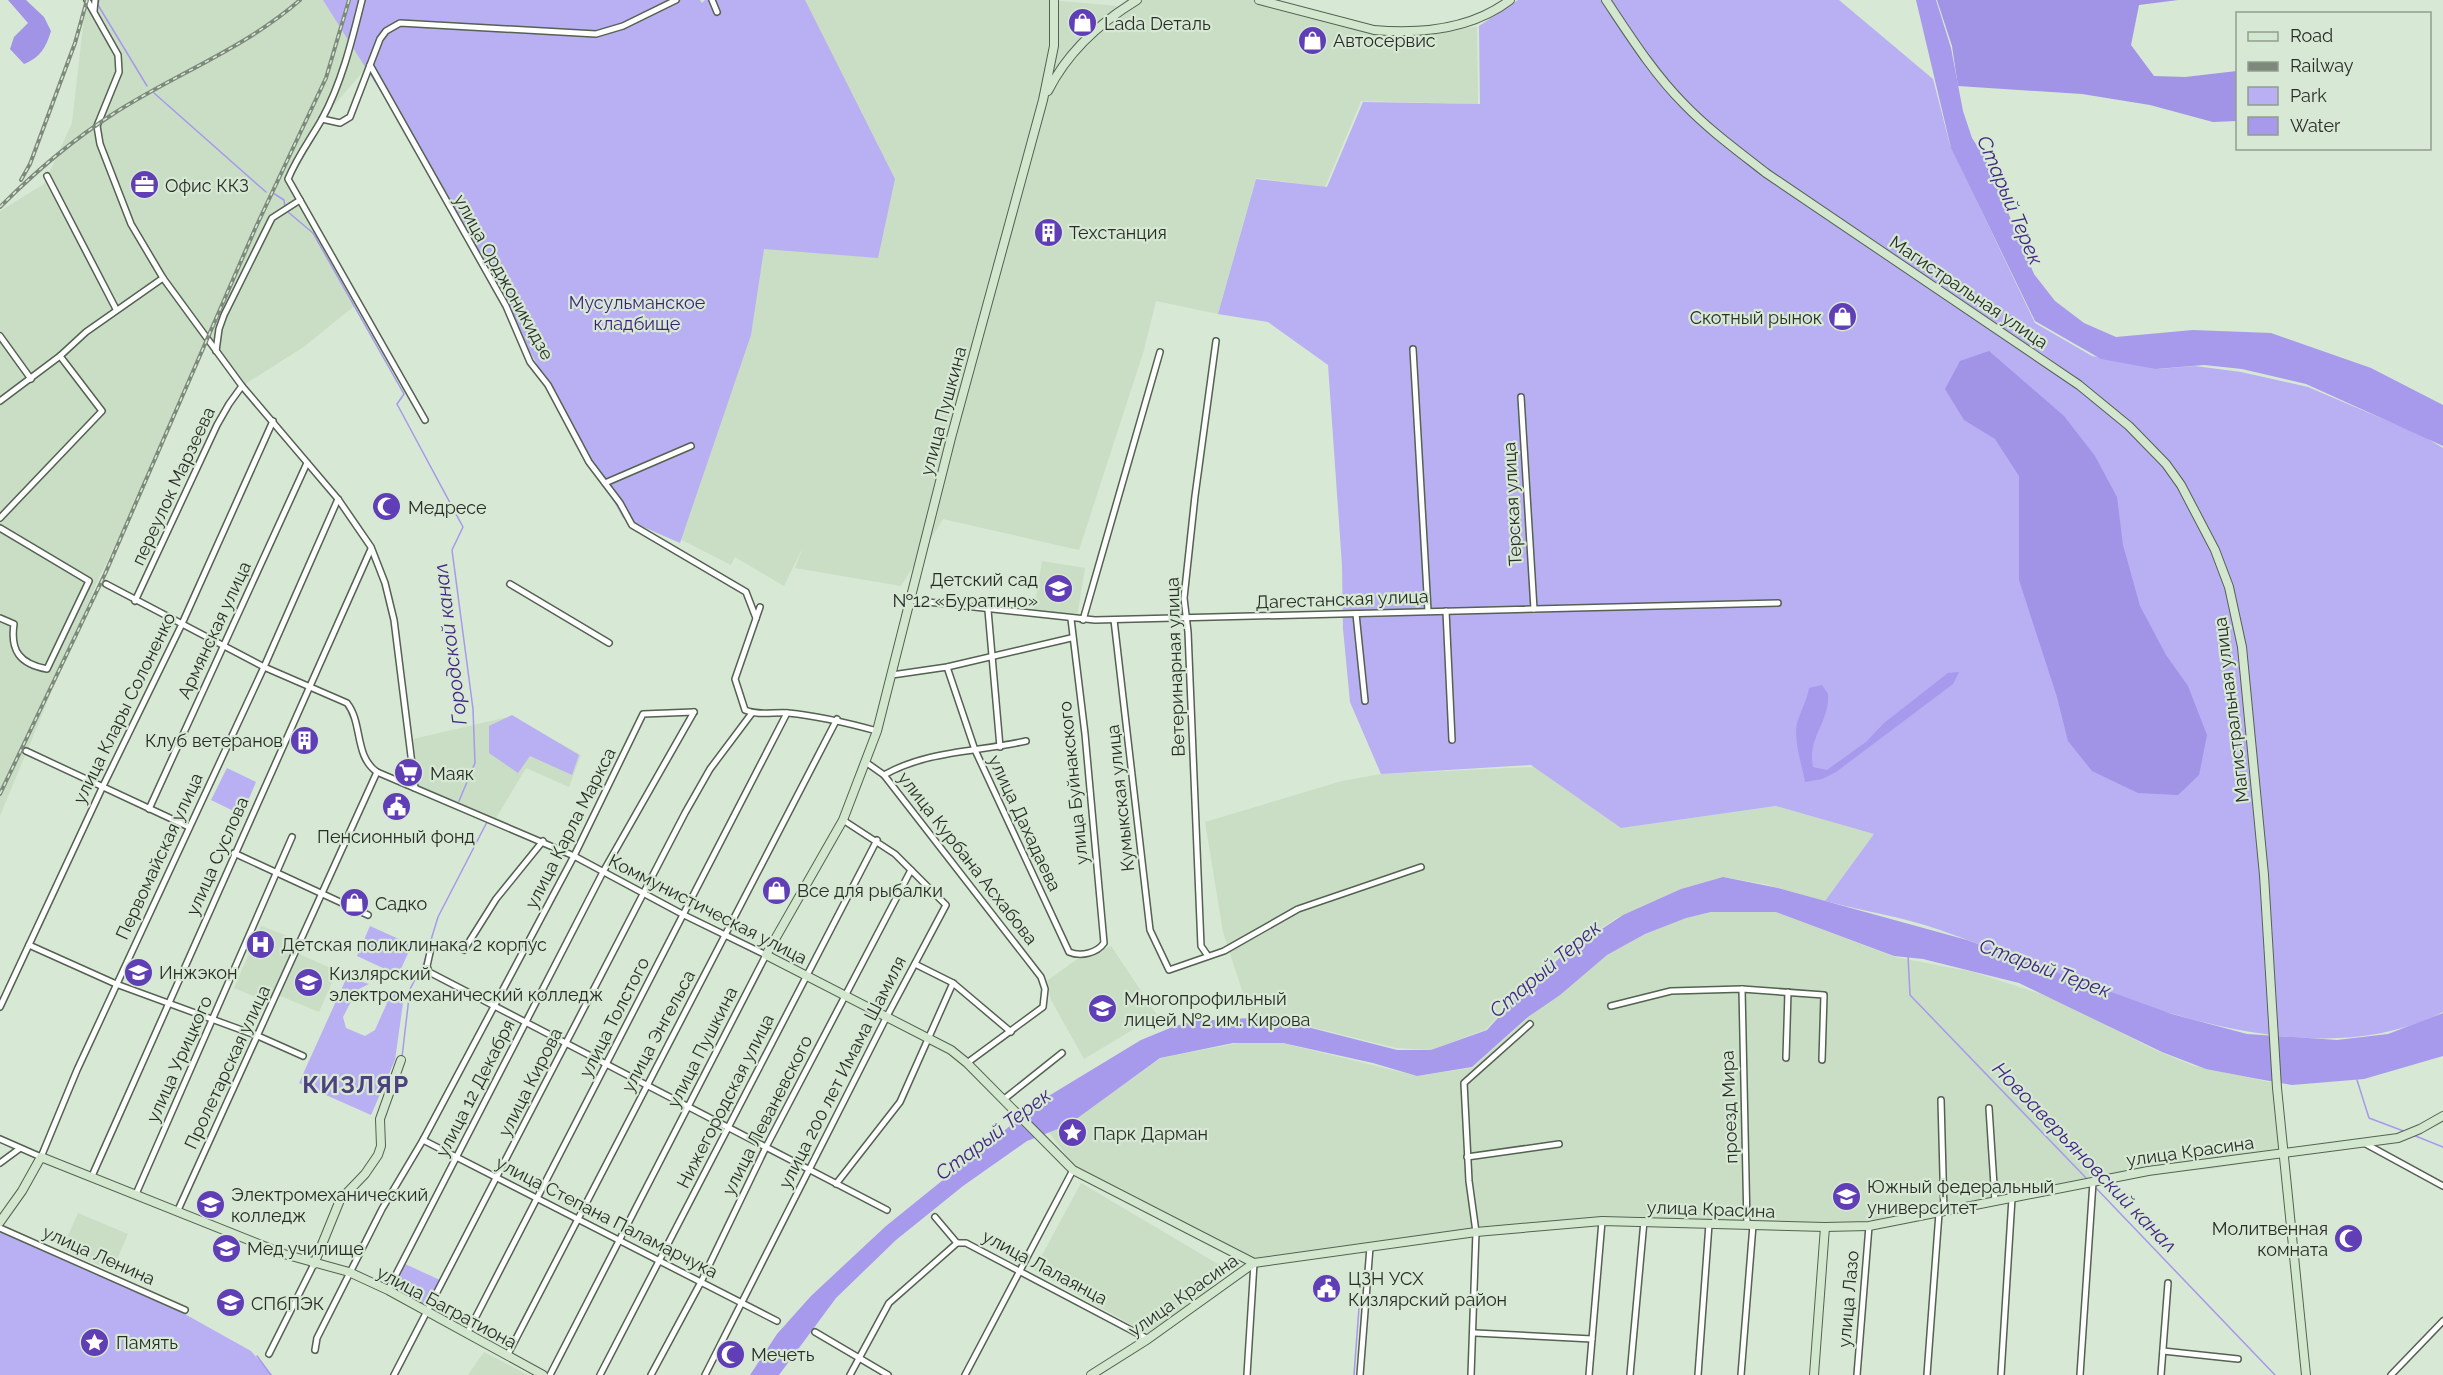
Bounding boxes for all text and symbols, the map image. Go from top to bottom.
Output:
shop icon: Lada Dеталь [1067,7,1099,39]
legend [2236,12,2431,150]
place label: Lada Dеталь [1104,13,1211,34]
shop icon: Автосервис [1296,24,1328,56]
text: Road [2290,25,2333,46]
place label: Автосервис [1333,30,1436,51]
text: Railway [2290,55,2354,76]
text: Park [2290,85,2327,106]
text: Water [2290,115,2341,136]
water label: Старый Терек [1972,132,2048,268]
office icon: Офис ККЗ [128,169,160,201]
place label: Офис ККЗ [165,175,249,196]
street label: улица Орджоникидзе [450,191,558,364]
building icon: Техстанция [1032,216,1064,248]
place label: Техстанция [1069,222,1167,243]
street label: Магистральная улица [1886,231,2052,353]
park label: Мусульманское кладбище [569,292,706,334]
shop icon: Скотный рынок [1827,301,1859,333]
place label: Скотный рынок [1690,307,1822,328]
street label: улица Пушкина [916,344,970,478]
street label: переулок Марзеева [127,403,219,569]
street label: Терская улица [1498,442,1526,566]
mosque icon: Медресе [371,491,403,523]
place label: Медресе [408,497,487,518]
street label: Армянская улица [173,558,255,702]
water label: Городской канал [428,562,472,726]
place label: Детский сад №12 «Буратино» [892,569,1038,611]
school or university icon: Детский сад №12 «Буратино» [1043,573,1075,605]
street label: Ветеринарная улица [1161,577,1189,757]
street label: Дагестанская улица [1255,585,1429,613]
street label: улица Клары Солоненко [69,609,180,807]
street label: Магистральная улица [2209,616,2253,804]
street label: улица Буйнакского [1054,700,1092,866]
building icon: Клуб ветеранов [288,724,320,756]
street label: Кумыкская улица [1102,724,1138,872]
place label: Клуб ветеранов [145,730,283,751]
street label: улица Карла Маркса [520,744,620,912]
street label: улица Дахадаева [984,752,1066,894]
supermarket icon: Маяк [393,757,425,789]
place label: Маяк [430,763,474,784]
street label: улица Курбана Асхабова [894,767,1042,949]
street label: Первомайская улица [111,769,207,943]
public building icon: Пенсионный фонд [380,791,412,823]
street label: улица Суслова [181,793,253,919]
place label: Пенсионный фонд [317,826,475,847]
street label: Коммунистическая улица [605,850,811,968]
shop icon: Все для рыбалки [760,874,792,906]
place label: Все для рыбалки [797,880,943,901]
shop icon: Садко [338,887,370,919]
place label: Садко [375,893,427,914]
water label: Старый Терек [1484,915,1606,1023]
hospital icon: Детская поликлинака 2 корпус [244,928,276,960]
water label: Старый Терек [1976,933,2114,1003]
place label: Детская поликлинака 2 корпус [281,934,547,955]
street label: улица 200 лет Имама Шамиля [774,952,910,1192]
street label: улица Толстого [575,953,653,1081]
school or university icon: Инжэкон [122,956,154,988]
place label: Инжэкон [159,962,237,983]
place label: Кизлярский электромеханический колледж [329,963,603,1005]
street label: улица Энгельса [617,966,699,1096]
school or university icon: Кизлярский электромеханический колледж [292,967,324,999]
street label: Пролетарская улица [180,982,274,1152]
street label: улица Пушкина [662,983,742,1111]
place label: Многопрофильный лицей №2 им. Кирова [1124,988,1310,1030]
street label: улица Урицкого [142,992,216,1126]
school or university icon: Многопрофильный лицей №2 им. Кирова [1087,992,1119,1024]
street label: Нижегородская улица [672,1011,778,1191]
street label: улица 12 Декабря [431,1016,519,1160]
street label: улица Кирова [494,1024,566,1140]
street label: улица Леваневского [718,1031,817,1199]
street label: проезд Мира [1717,1050,1741,1164]
water label: Новоаверьяновский канал [1988,1057,2182,1257]
district label: КИЗЛЯР [302,1070,410,1099]
water label: Старый Терек [931,1083,1055,1185]
place icon: Парк Дарман [1056,1117,1088,1149]
place label: Парк Дарман [1093,1123,1208,1144]
street label: улица Красина [2125,1132,2255,1170]
street label: улица Степана Паламарчука [492,1152,722,1282]
place label: Южный федеральный университет [1867,1176,2054,1218]
school or university icon: Южный федеральный университет [1830,1180,1862,1212]
place label: Электромеханический колледж [231,1184,428,1226]
school or university icon: Электромеханический колледж [194,1188,226,1220]
street label: улица Красина [1646,1196,1776,1222]
place label: Молитвенная комната [2212,1218,2328,1260]
street label: улица Ленина [40,1221,158,1289]
mosque icon: Молитвенная комната [2333,1222,2365,1254]
street label: улица Лалаянца [979,1225,1111,1309]
school or university icon: Мед училище [210,1232,242,1264]
place label: Мед училище [247,1238,364,1259]
street label: улица Красина [1124,1249,1242,1341]
street label: улица Лазо [1833,1249,1863,1348]
street label: улица Багратиона [373,1261,521,1353]
place label: ЦЗН УСХ Кизлярский район [1348,1268,1507,1310]
public building icon: ЦЗН УСХ Кизлярский район [1311,1272,1343,1304]
school or university icon: СПбПЭК [214,1287,246,1319]
place label: СПбПЭК [251,1293,324,1314]
place icon: Память [79,1326,111,1358]
place label: Память [116,1332,178,1353]
mosque icon: Мечеть [714,1338,746,1370]
place label: Мечеть [751,1344,815,1365]

